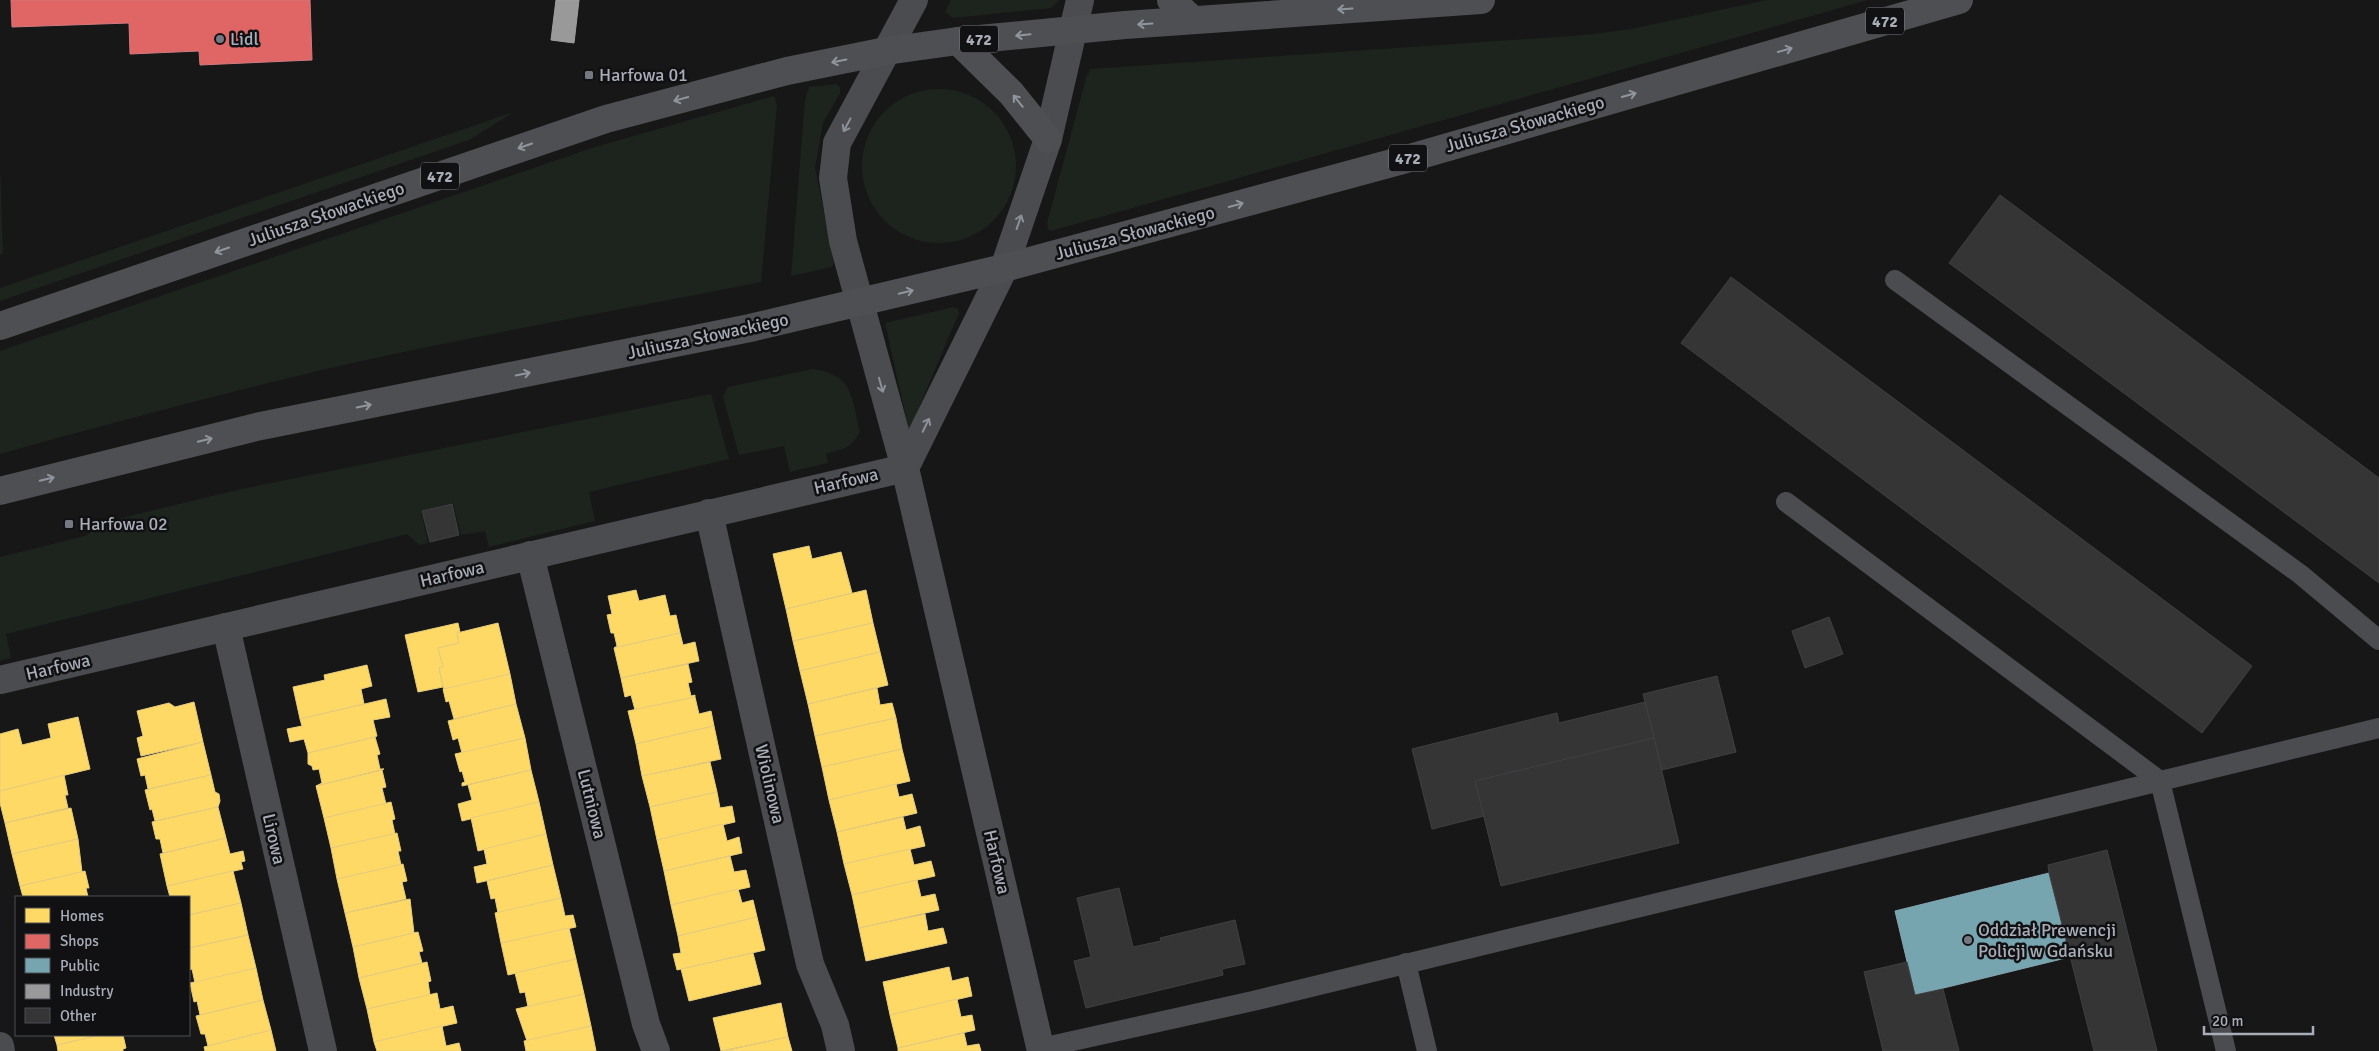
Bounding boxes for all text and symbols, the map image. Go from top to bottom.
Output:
one-way arrow [1337,5,1353,14]
road number: 472 [1866,8,1904,34]
one-way arrow [1137,19,1153,28]
road number: 472 [960,26,998,52]
place label: Lidl [230,28,259,50]
one-way arrow [1016,30,1032,40]
marker: Lidl [214,33,226,45]
one-way arrow [1776,44,1792,54]
one-way arrow [831,56,847,66]
place label: Harfowa 01 [599,64,688,86]
marker: Harfowa 01 [583,69,595,81]
one-way arrow [1620,89,1636,99]
street label: Juliusza Słowackiego [1443,91,1607,157]
one-way arrow [673,95,689,105]
one-way arrow [1012,95,1023,108]
one-way arrow [841,117,851,131]
one-way arrow [518,142,534,152]
road number: 472 [1389,144,1427,172]
road number: 472 [421,162,459,190]
street label: Juliusza Słowackiego [245,177,407,251]
one-way arrow [1228,200,1244,209]
street label: Juliusza Słowackiego [1053,201,1217,265]
one-way arrow [1015,215,1025,231]
one-way arrow [215,246,231,255]
one-way arrow [898,287,914,296]
street label: Juliusza Słowackiego [625,308,791,364]
one-way arrow [515,369,531,378]
one-way arrow [877,377,887,393]
one-way arrow [355,401,371,410]
one-way arrow [921,417,931,432]
one-way arrow [197,435,213,444]
street label: Harfowa [812,463,880,499]
one-way arrow [39,474,55,483]
place label: Harfowa 02 [79,513,168,535]
marker: Harfowa 02 [63,518,75,530]
street label: Harfowa [418,556,486,592]
street label: Harfowa [24,649,92,685]
street label: Wiolinowa [750,742,790,826]
street label: Lutniowa [573,767,611,841]
street label: Lirowa [258,812,290,866]
street label: Harfowa [979,828,1015,896]
legend [15,896,190,1036]
text: Homes [60,907,104,925]
place label: Oddział Prewencji Policji w Gdańsku [1978,919,2116,962]
text: Shops [60,932,99,950]
marker: Oddział Prewencji Policji w Gdańsku [1962,934,1974,946]
text: Public [60,957,100,975]
text: Industry [60,982,113,1000]
scale bar [2204,1004,2313,1036]
text: Other [60,1007,97,1025]
text: 20 m [2212,1012,2243,1030]

